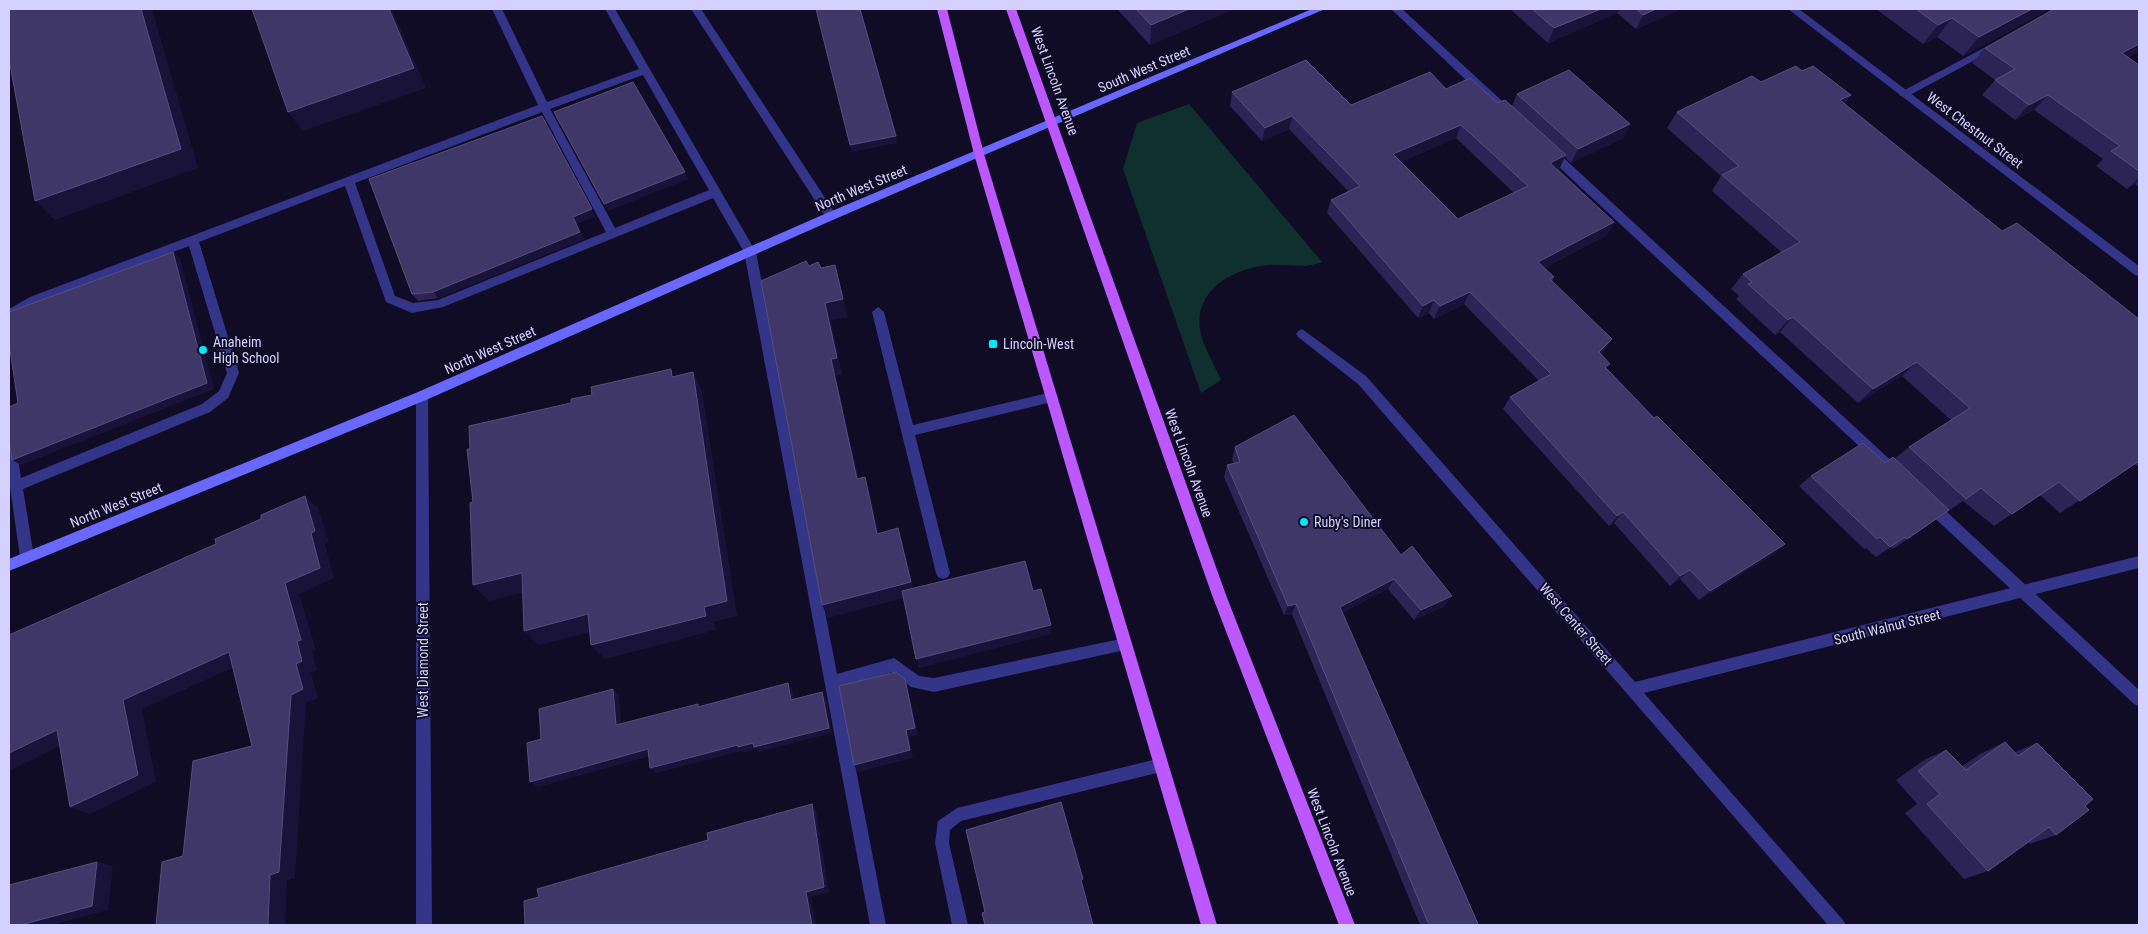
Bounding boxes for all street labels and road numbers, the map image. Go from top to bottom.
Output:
street label: West Lincoln Avenue [1028,25,1082,138]
street label: South West Street [1095,42,1193,96]
street label: West Chestnut Street [1924,89,2026,171]
street label: North West Street [813,161,909,215]
street label: North West Street [442,323,538,377]
street label: West Lincoln Avenue [1162,407,1216,520]
street label: North West Street [68,479,164,531]
street label: West Center Street [1536,580,1616,668]
street label: West Diamond Street [415,602,431,718]
street label: South Walnut Street [1832,606,1942,648]
street label: West Lincoln Avenue [1304,786,1360,899]

